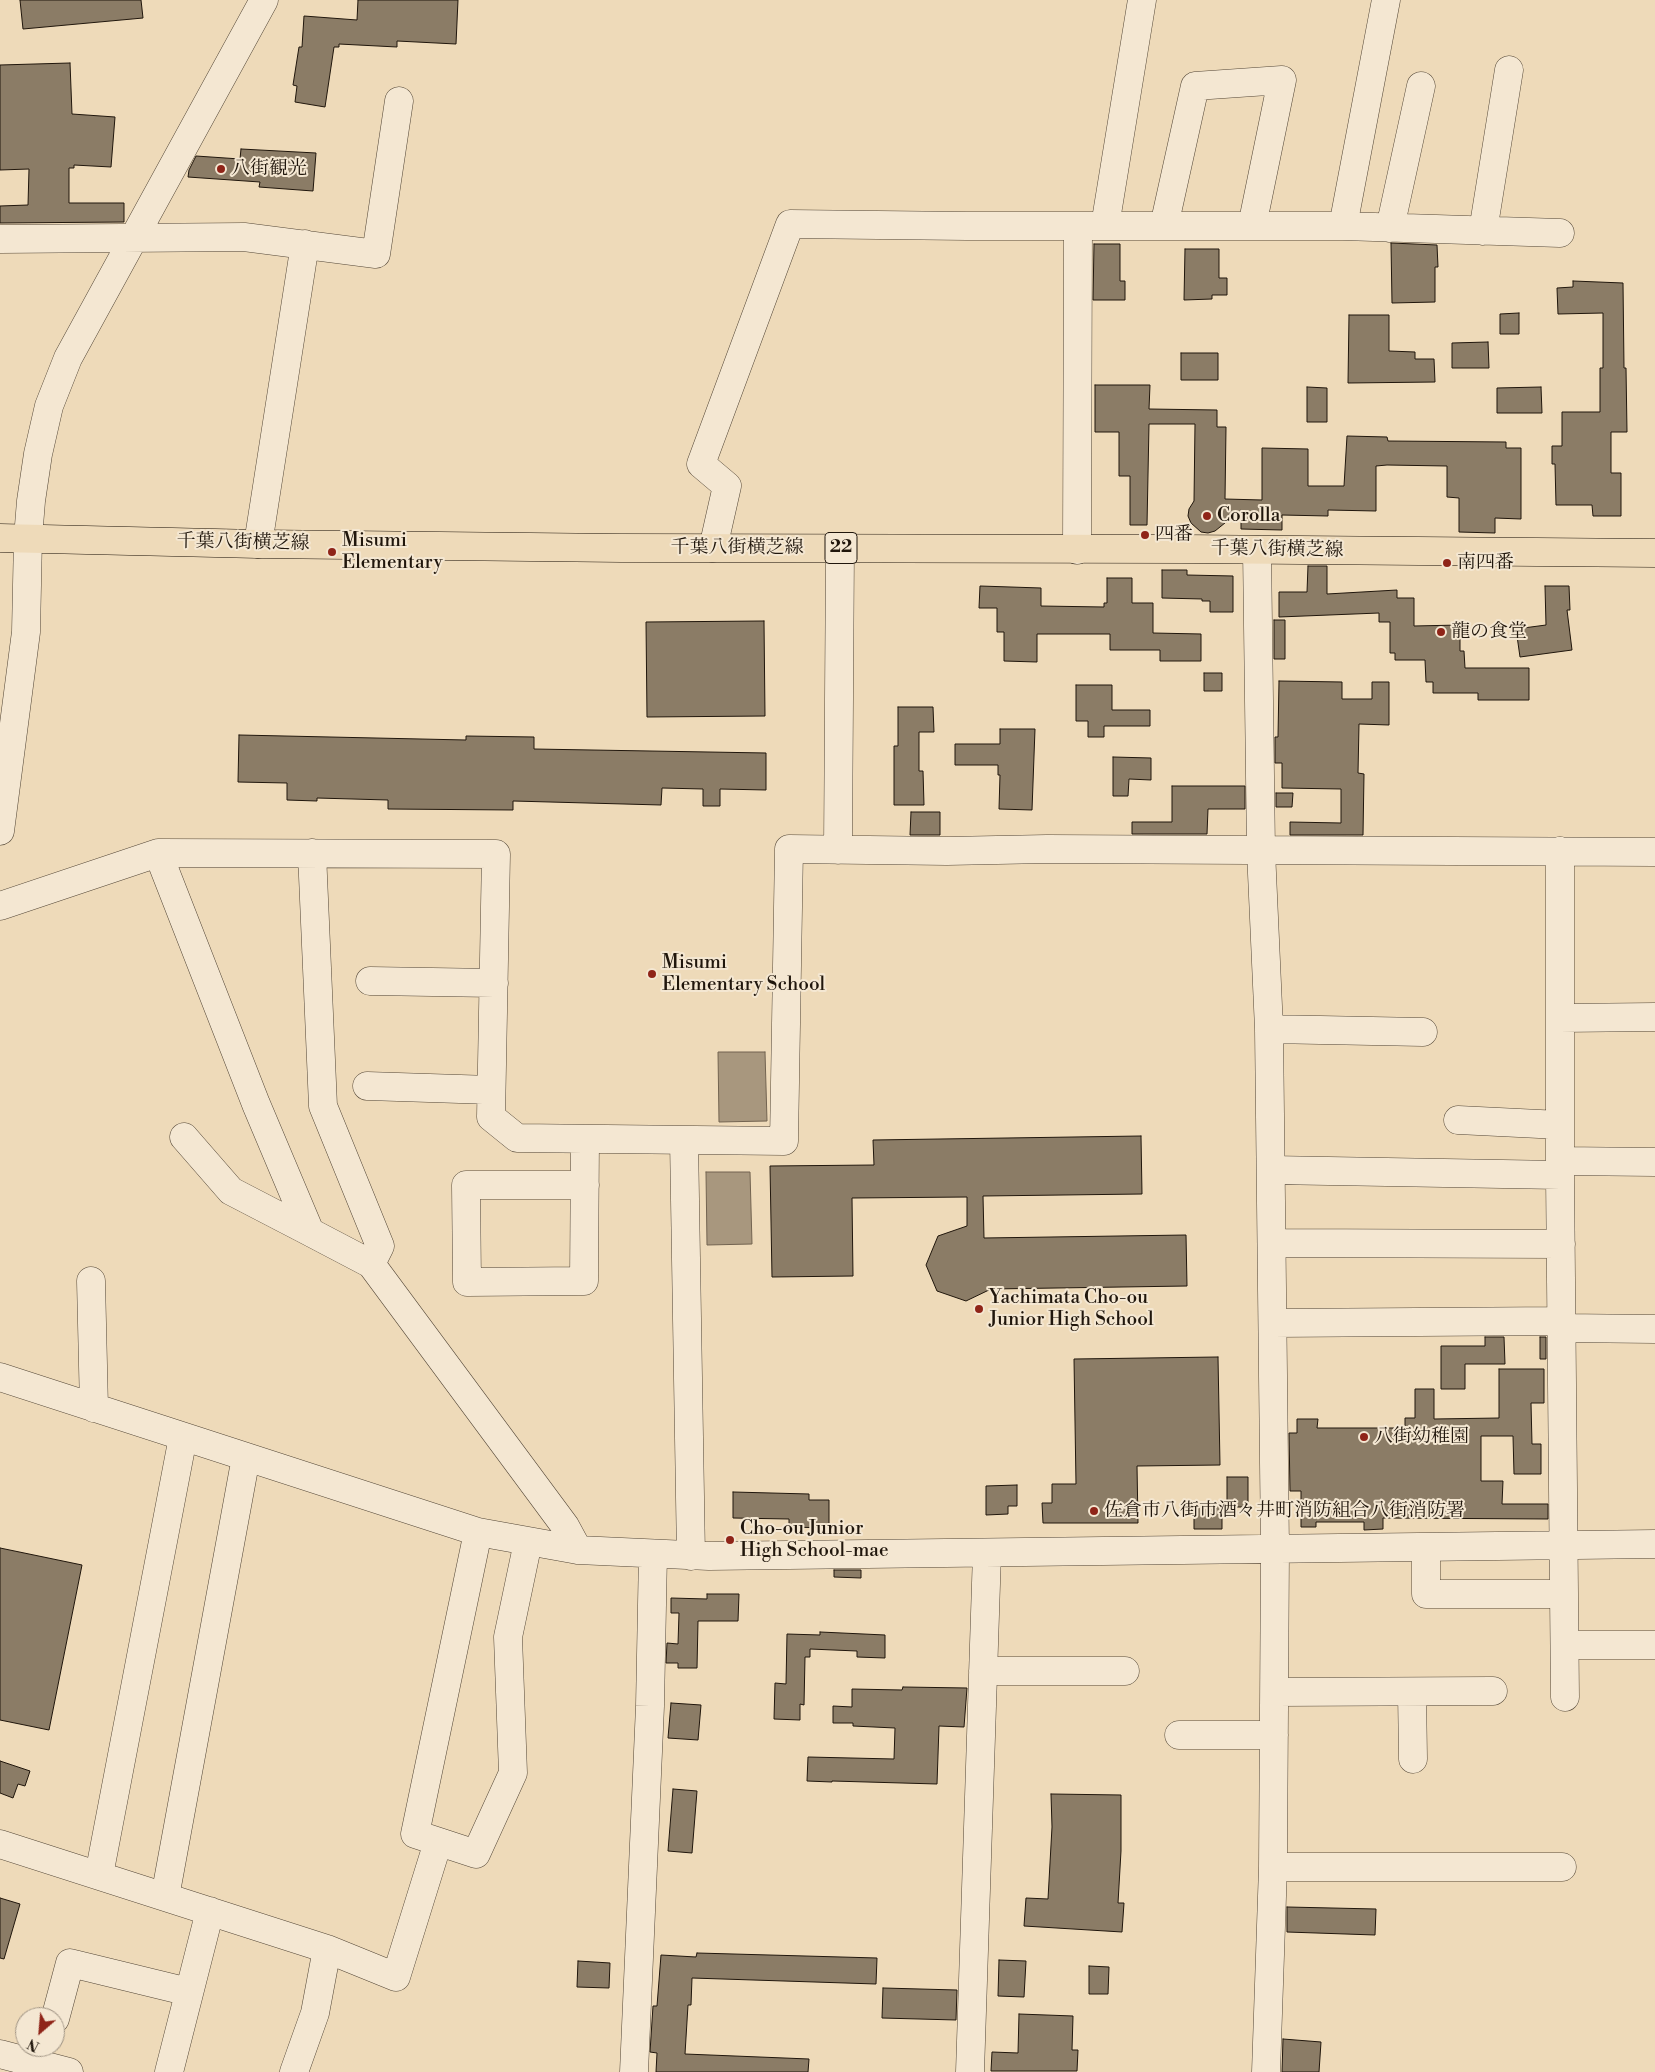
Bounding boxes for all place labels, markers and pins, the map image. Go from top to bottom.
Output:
place label: 八街観光 [231,158,307,180]
marker: 八街観光 [215,163,227,175]
place label: Corolla [1217,505,1280,527]
marker: Corolla [1201,510,1213,522]
place label: 四番 [1155,524,1193,546]
marker: 四番 [1139,529,1151,541]
place label: Misumi Elementary [342,530,443,574]
marker: Misumi Elementary [326,546,338,558]
place label: 南四番 [1457,552,1514,574]
marker: 南四番 [1441,557,1453,569]
place label: 龍の食堂 [1451,621,1527,643]
marker: 龍の食堂 [1435,626,1447,638]
place label: Misumi Elementary School [662,952,825,996]
marker: Misumi Elementary School [646,968,658,980]
place label: Yachimata Cho-ou Junior High School [989,1287,1154,1331]
marker: Yachimata Cho-ou Junior High School [973,1303,985,1315]
place label: 八街幼稚園 [1374,1426,1469,1448]
marker: 八街幼稚園 [1358,1431,1370,1443]
place label: 佐倉市八街市酒々井町消防組合八街消防署 [1104,1500,1465,1522]
marker: 佐倉市八街市酒々井町消防組合八街消防署 [1088,1505,1100,1517]
place label: Cho-ou Junior High School-mae [740,1518,889,1562]
marker: Cho-ou Junior High School-mae [724,1534,736,1546]

